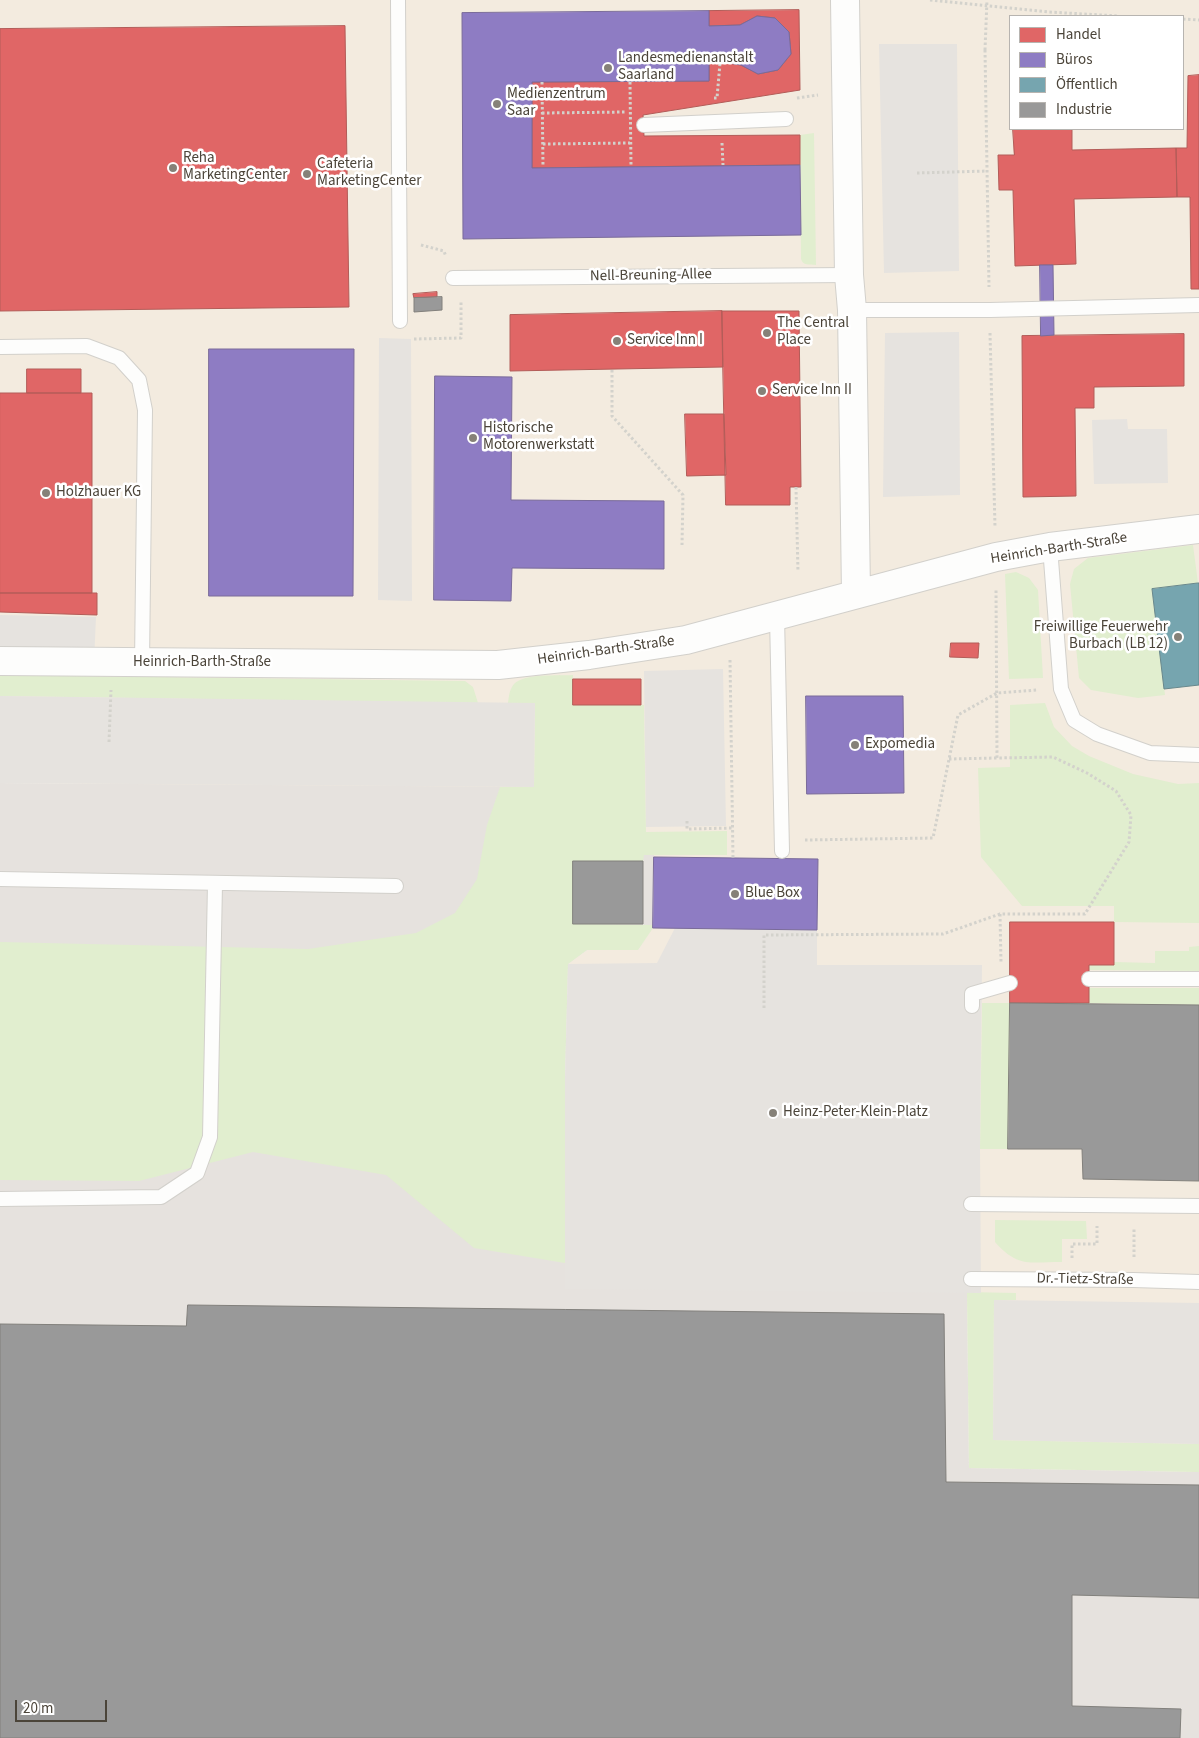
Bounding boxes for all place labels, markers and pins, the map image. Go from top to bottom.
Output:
place label: Landesmedienanstalt Saarland [618,50,754,85]
marker: Landesmedienanstalt Saarland [602,62,614,74]
place label: Medienzentrum Saar [507,86,606,121]
marker: Medienzentrum Saar [491,98,503,110]
place label: Reha MarketingCenter [183,150,287,185]
place label: Cafeteria MarketingCenter [317,156,421,191]
marker: Reha MarketingCenter [167,162,179,174]
marker: Cafeteria MarketingCenter [301,168,313,180]
place label: The Central Place [777,315,849,350]
marker: The Central Place [761,327,773,339]
place label: Service Inn I [627,332,703,350]
marker: Service Inn I [611,335,623,347]
place label: Service Inn II [772,382,852,400]
marker: Service Inn II [756,385,768,397]
place label: Historische Motorenwerkstatt [483,420,594,455]
marker: Historische Motorenwerkstatt [467,432,479,444]
place label: Holzhauer KG [56,484,141,502]
marker: Holzhauer KG [40,487,52,499]
place label: Freiwillige Feuerwehr Burbach (LB 12) [1034,619,1168,654]
marker: Freiwillige Feuerwehr Burbach (LB 12) [1172,631,1184,643]
place label: Expomedia [865,736,935,754]
marker: Expomedia [849,739,861,751]
place label: Blue Box [745,885,800,903]
marker: Blue Box [729,888,741,900]
place label: Heinz-Peter-Klein-Platz [783,1104,928,1122]
marker: Heinz-Peter-Klein-Platz [767,1107,779,1119]

